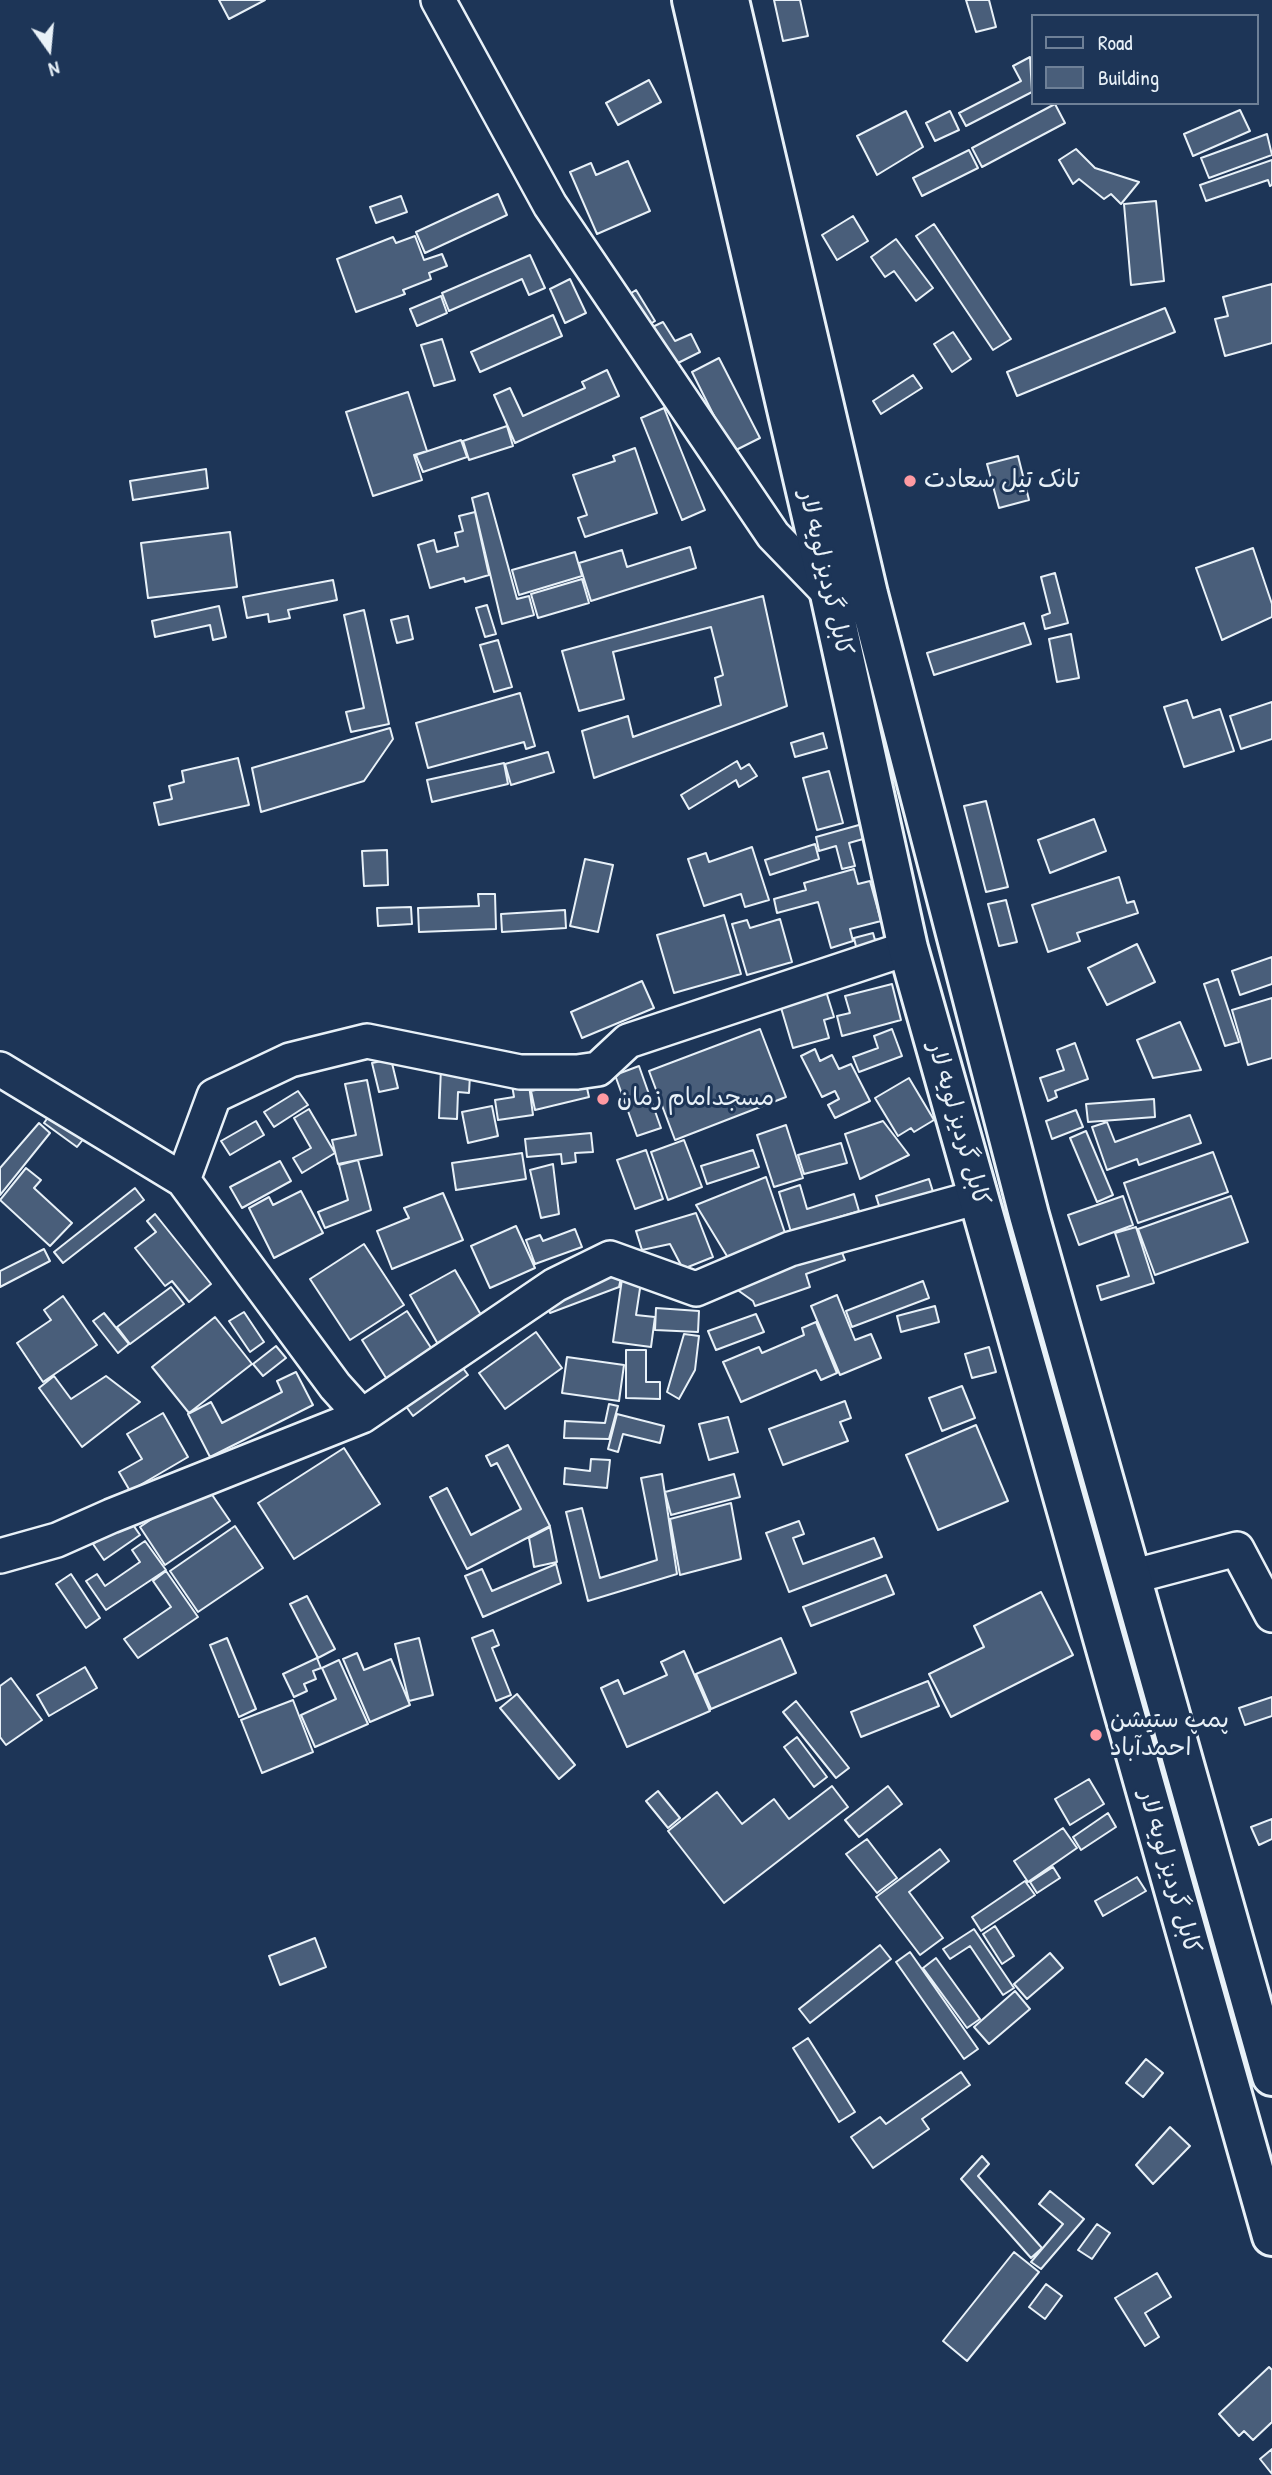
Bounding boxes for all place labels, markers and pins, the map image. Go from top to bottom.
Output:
place label: تانک تیل سعادت [924,467,1080,495]
marker: تانک تیل سعادت [902,473,918,489]
place label: مسجدامام زمان [617,1085,774,1113]
marker: مسجدامام زمان [595,1091,611,1107]
place label: پمپ ستیشن احمدآباد [1110,1707,1229,1763]
marker: پمپ ستیشن احمدآباد [1088,1727,1104,1743]

